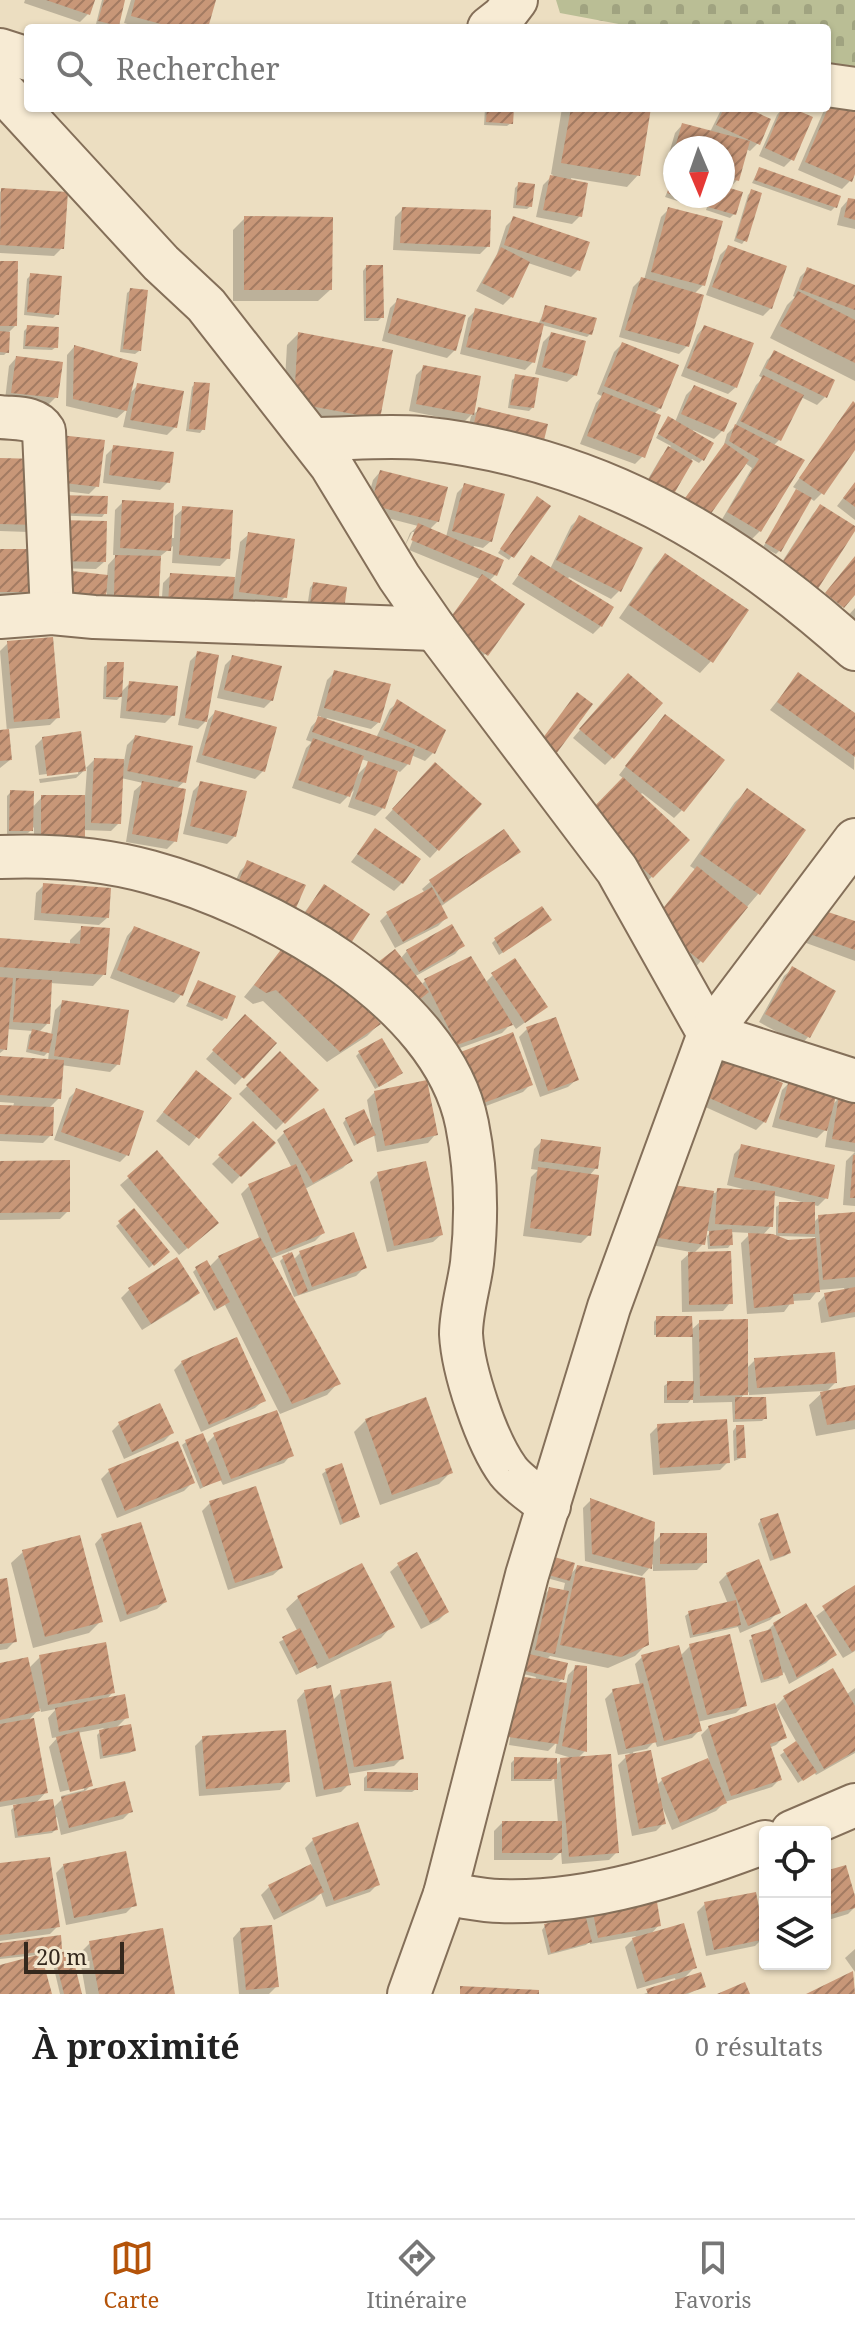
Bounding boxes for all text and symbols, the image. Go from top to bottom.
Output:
search box [24,24,831,112]
icon: search [52,46,96,90]
text: Rechercher [116,48,280,89]
north arrow [663,136,735,208]
map controls [759,1826,831,1970]
button: locate [759,1826,831,1898]
button: layers [759,1898,831,1970]
scale bar [24,1938,124,1974]
text: 20 m [36,1941,87,1971]
text: À proximité [32,2023,240,2069]
text: 0 résultats [695,2028,823,2064]
tab: Carte [104,2236,159,2314]
tab: Itinéraire [367,2236,467,2314]
tab: Favoris [674,2236,751,2314]

